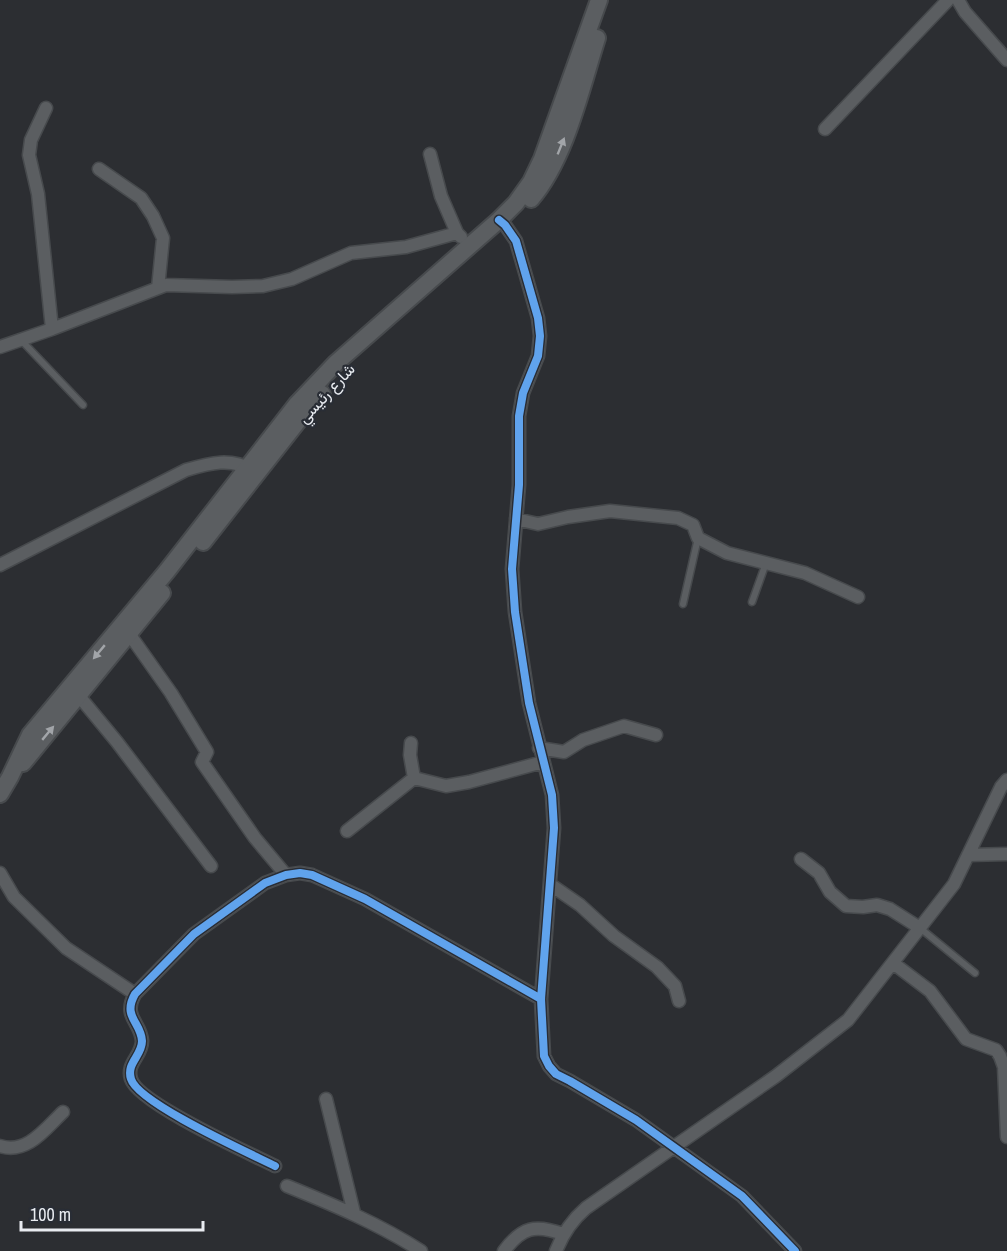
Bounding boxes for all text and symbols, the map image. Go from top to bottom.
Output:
one-way arrow [557,137,566,155]
street label: شارع رئيسي [292,358,362,430]
one-way arrow [93,645,105,660]
one-way arrow [42,725,55,741]
scale bar [21,1194,202,1232]
text: 100 m [30,1202,71,1227]

